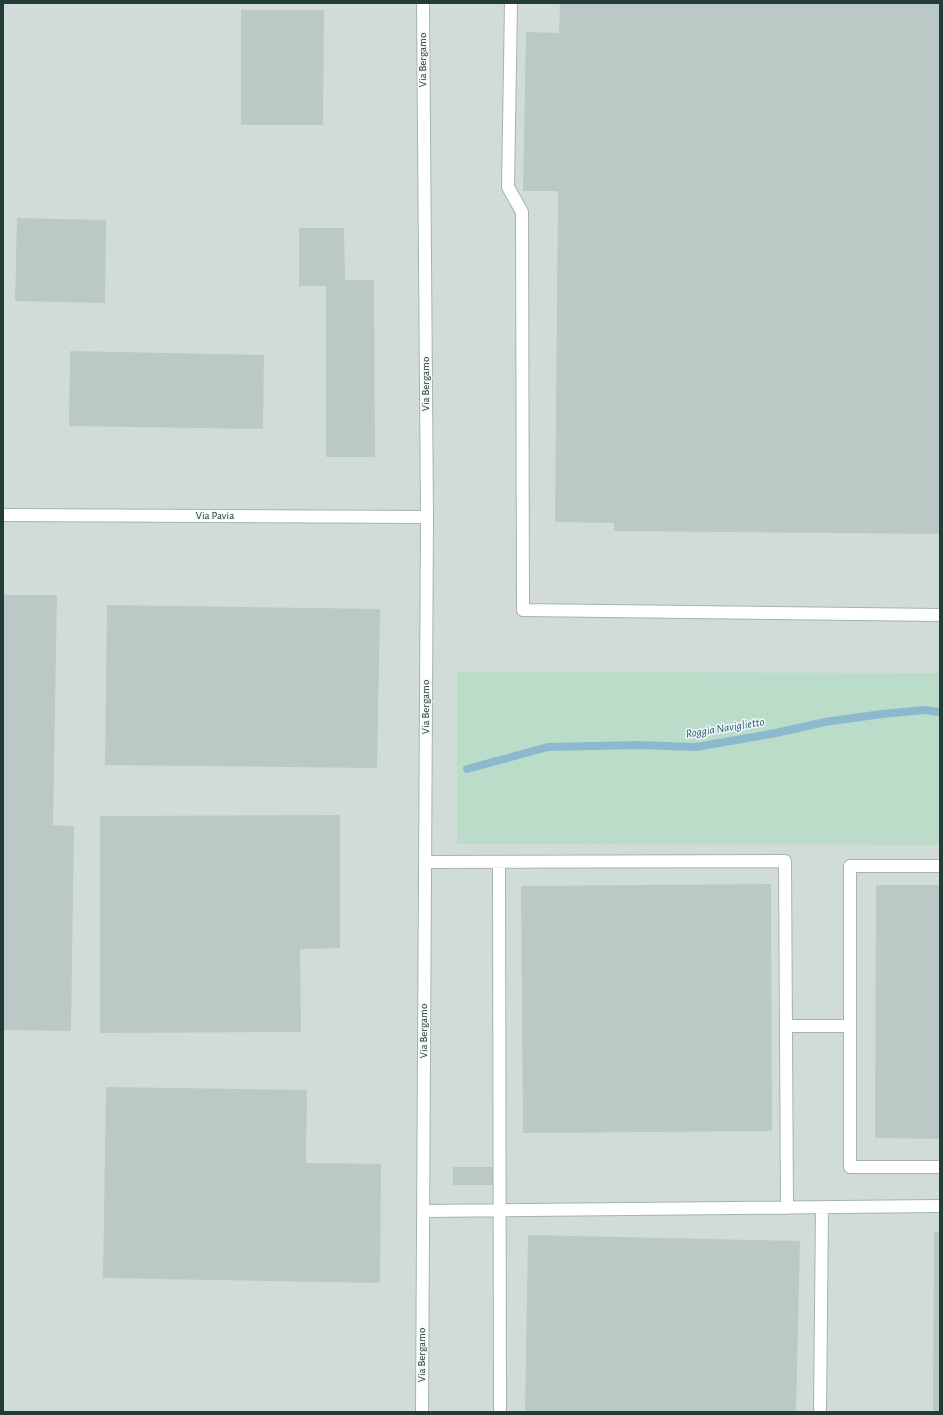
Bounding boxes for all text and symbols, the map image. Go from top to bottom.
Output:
street label: Via Bergamo [416,33,430,87]
street label: Via Bergamo [419,357,433,411]
street label: Via Pavia [196,509,234,523]
street label: Via Bergamo [419,680,433,734]
water label: Roggia Naviglietto [685,715,765,741]
street label: Via Bergamo [417,1004,431,1058]
street label: Via Bergamo [415,1328,429,1382]

